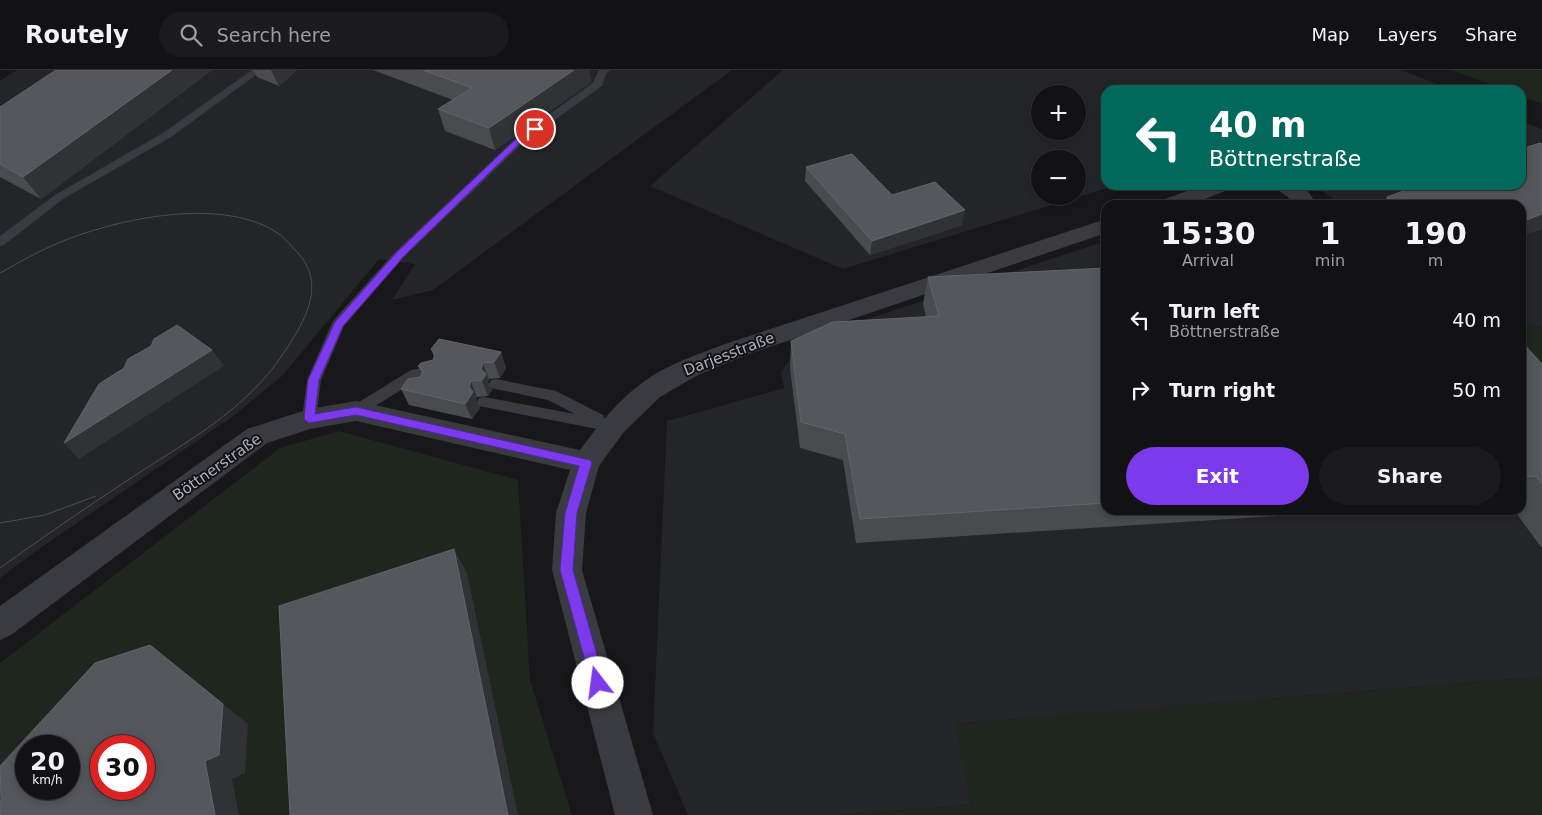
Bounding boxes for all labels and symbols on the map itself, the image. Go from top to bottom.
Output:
pin [514,108,556,150]
street label: Darjesstraße [681,328,777,380]
street label: Böttnerstraße [169,430,265,504]
position arrow [571,656,623,708]
speed limit sign: 30 [90,735,155,800]

